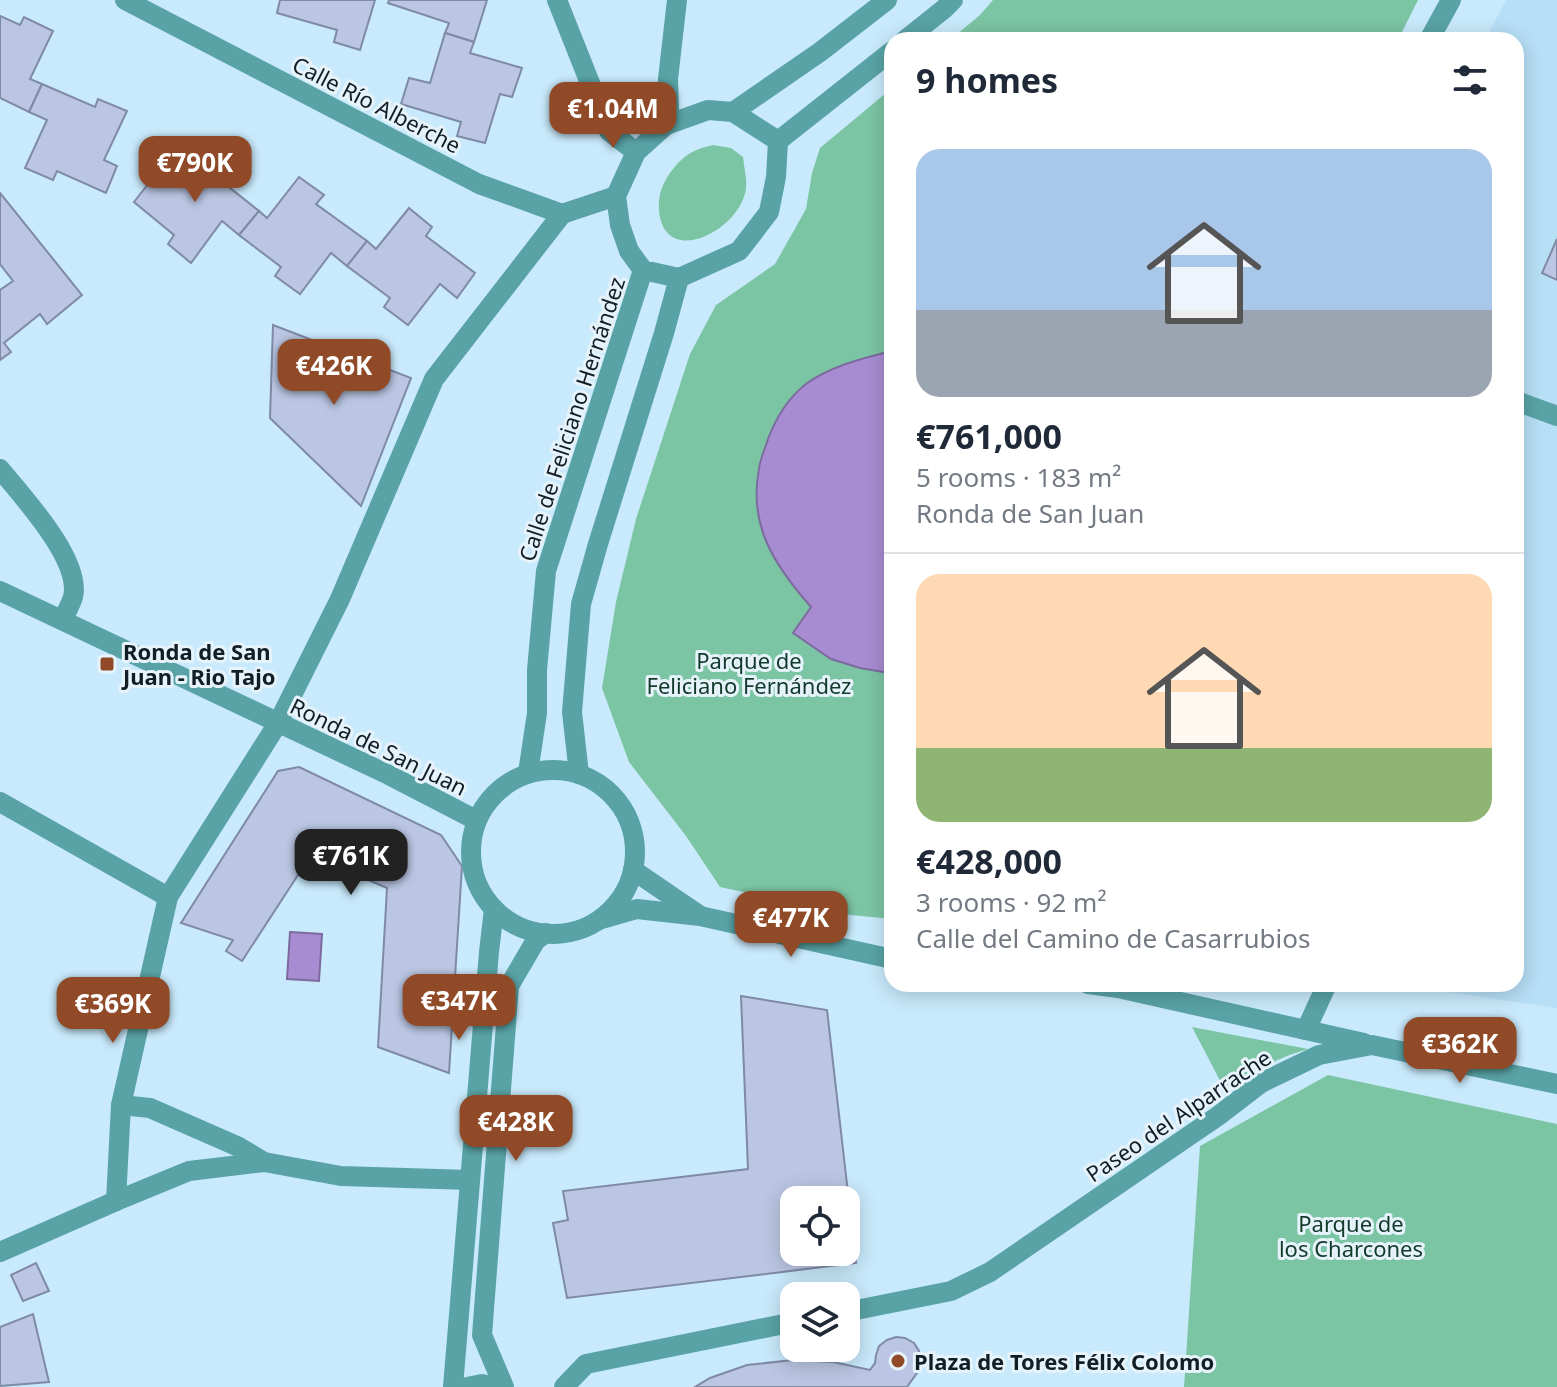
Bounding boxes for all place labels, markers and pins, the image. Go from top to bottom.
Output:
pin: €1.04M [548,82,678,150]
pin: €790K [139,136,251,204]
pin: €426K [278,339,390,407]
place label: Ronda de San Juan - Rio Tajo [121,636,275,691]
marker: Ronda de San Juan - Rio Tajo [98,655,116,673]
pin: €761K [295,829,407,897]
pin: €477K [735,891,847,959]
pin: €347K [403,974,515,1042]
pin: €369K [57,977,169,1045]
pin: €362K [1404,1017,1516,1085]
pin: €428K [460,1095,572,1163]
place label: Plaza de Tores Félix Colomo [914,1346,1214,1376]
marker: Plaza de Tores Félix Colomo [889,1352,907,1370]

